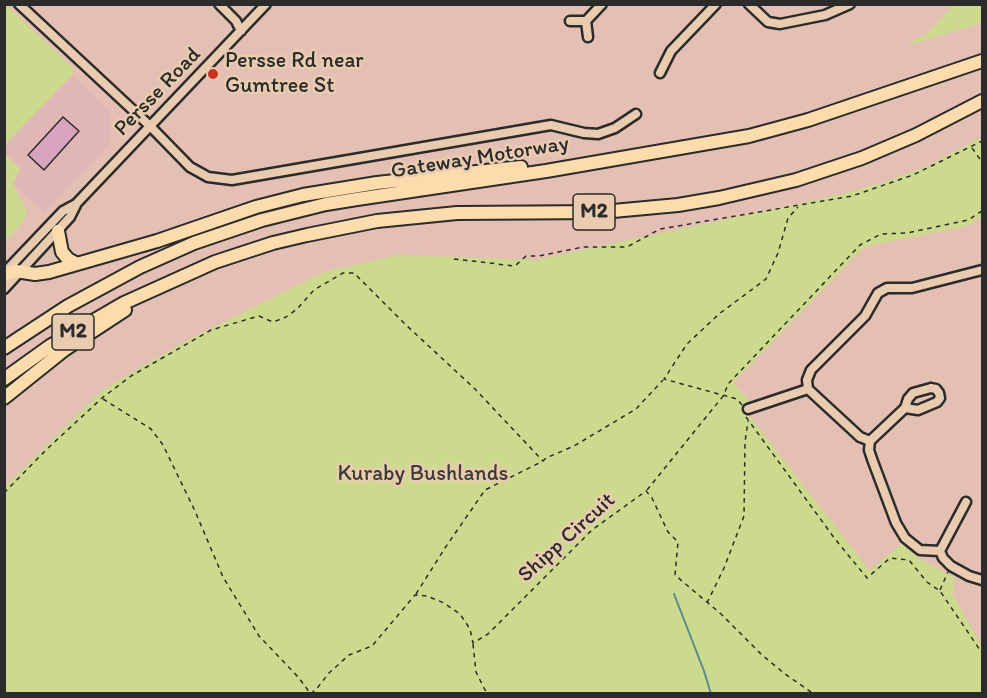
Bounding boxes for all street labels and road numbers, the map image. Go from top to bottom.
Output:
street label: Persse Road [109,42,207,142]
street label: Gateway Motorway [389,131,571,185]
road number: M2 [573,194,615,230]
road number: M2 [52,314,94,350]
street label: Shipp Circuit [513,487,621,589]

